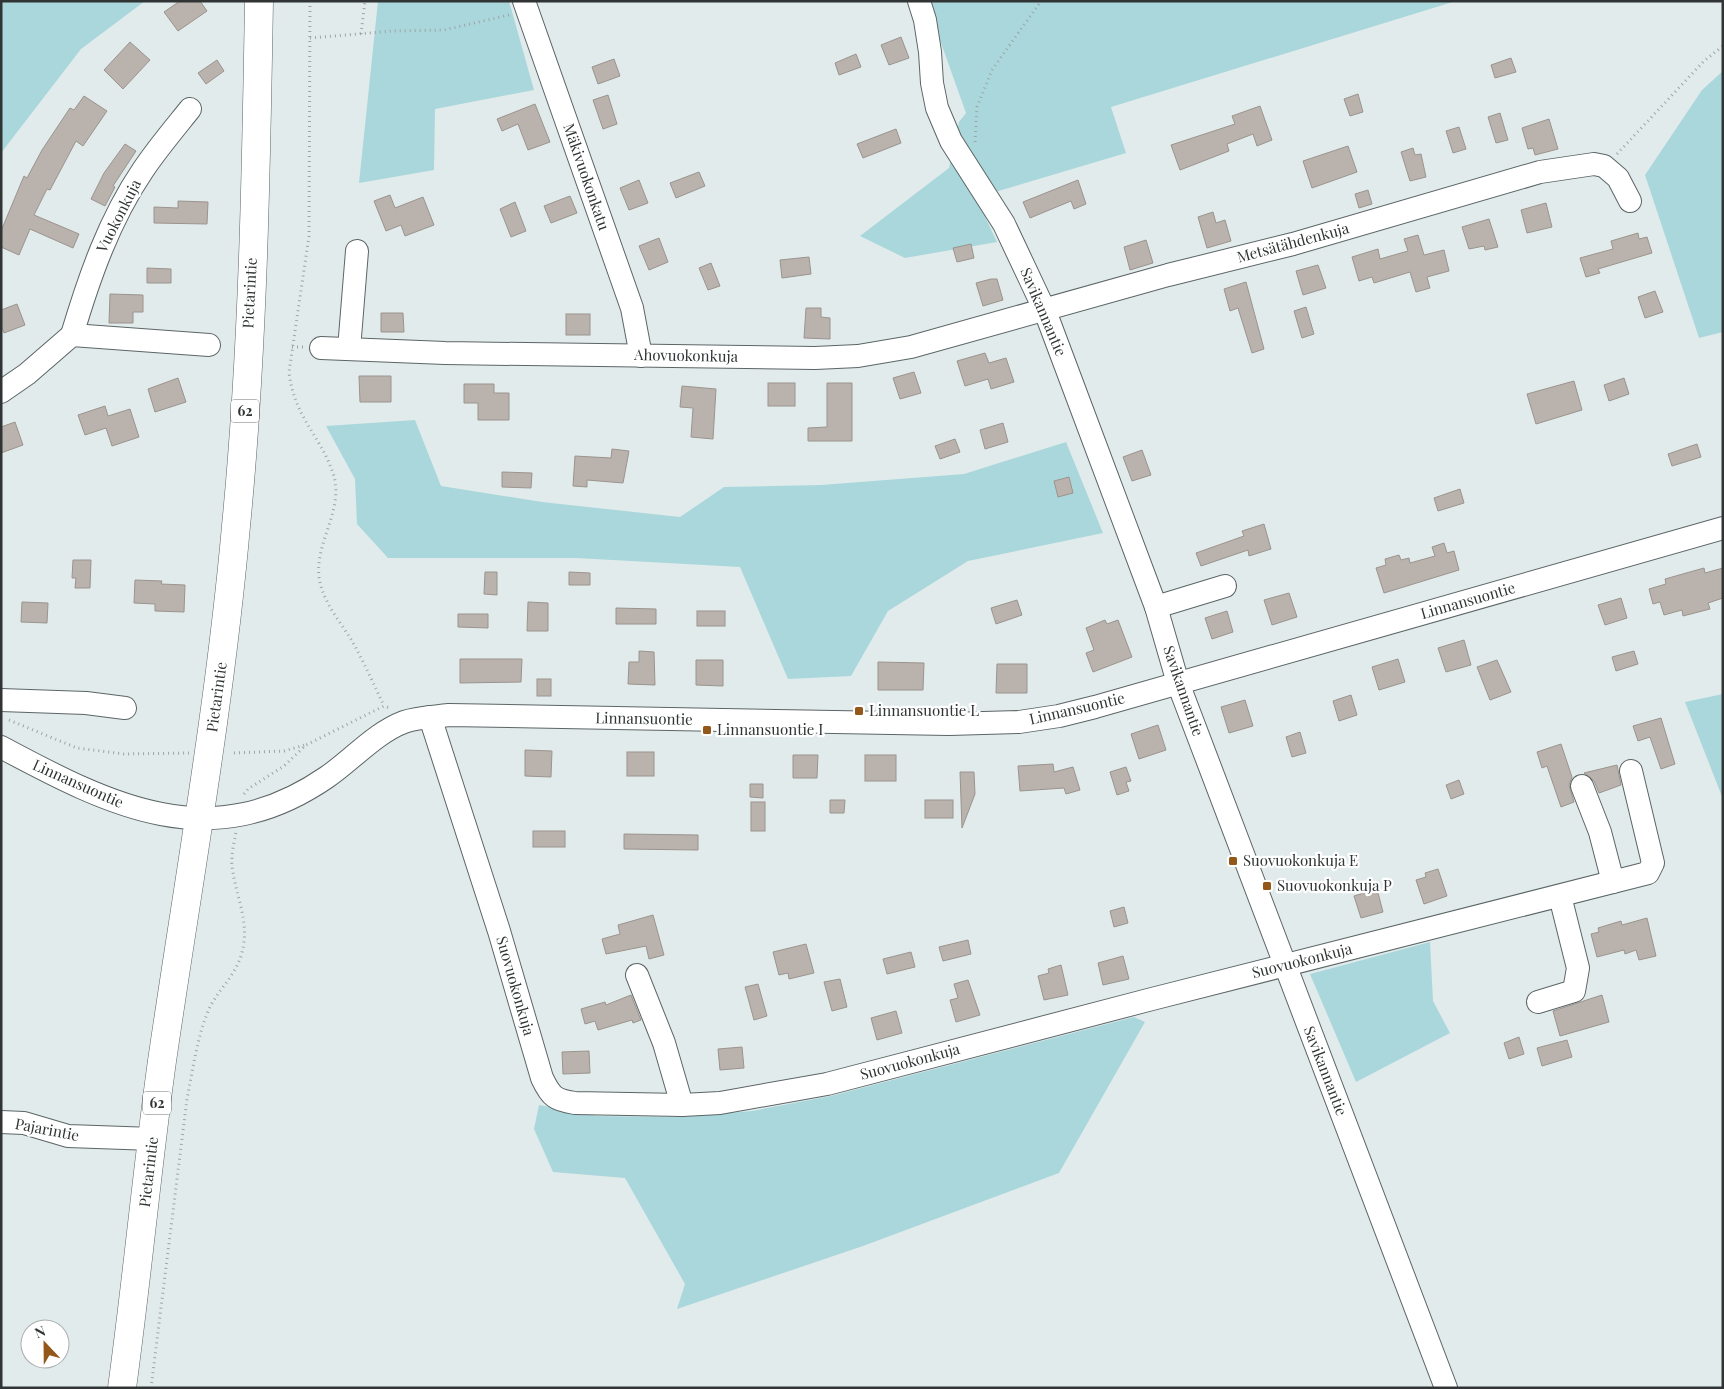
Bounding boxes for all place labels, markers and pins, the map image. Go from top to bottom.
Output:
place label: Linnansuontie L [869,700,979,720]
marker: Linnansuontie L [853,705,865,717]
place label: Linnansuontie I [717,719,823,739]
marker: Linnansuontie I [701,724,713,736]
place label: Suovuokonkuja E [1243,850,1358,870]
marker: Suovuokonkuja E [1227,855,1239,867]
place label: Suovuokonkuja P [1277,875,1392,895]
marker: Suovuokonkuja P [1261,880,1273,892]

